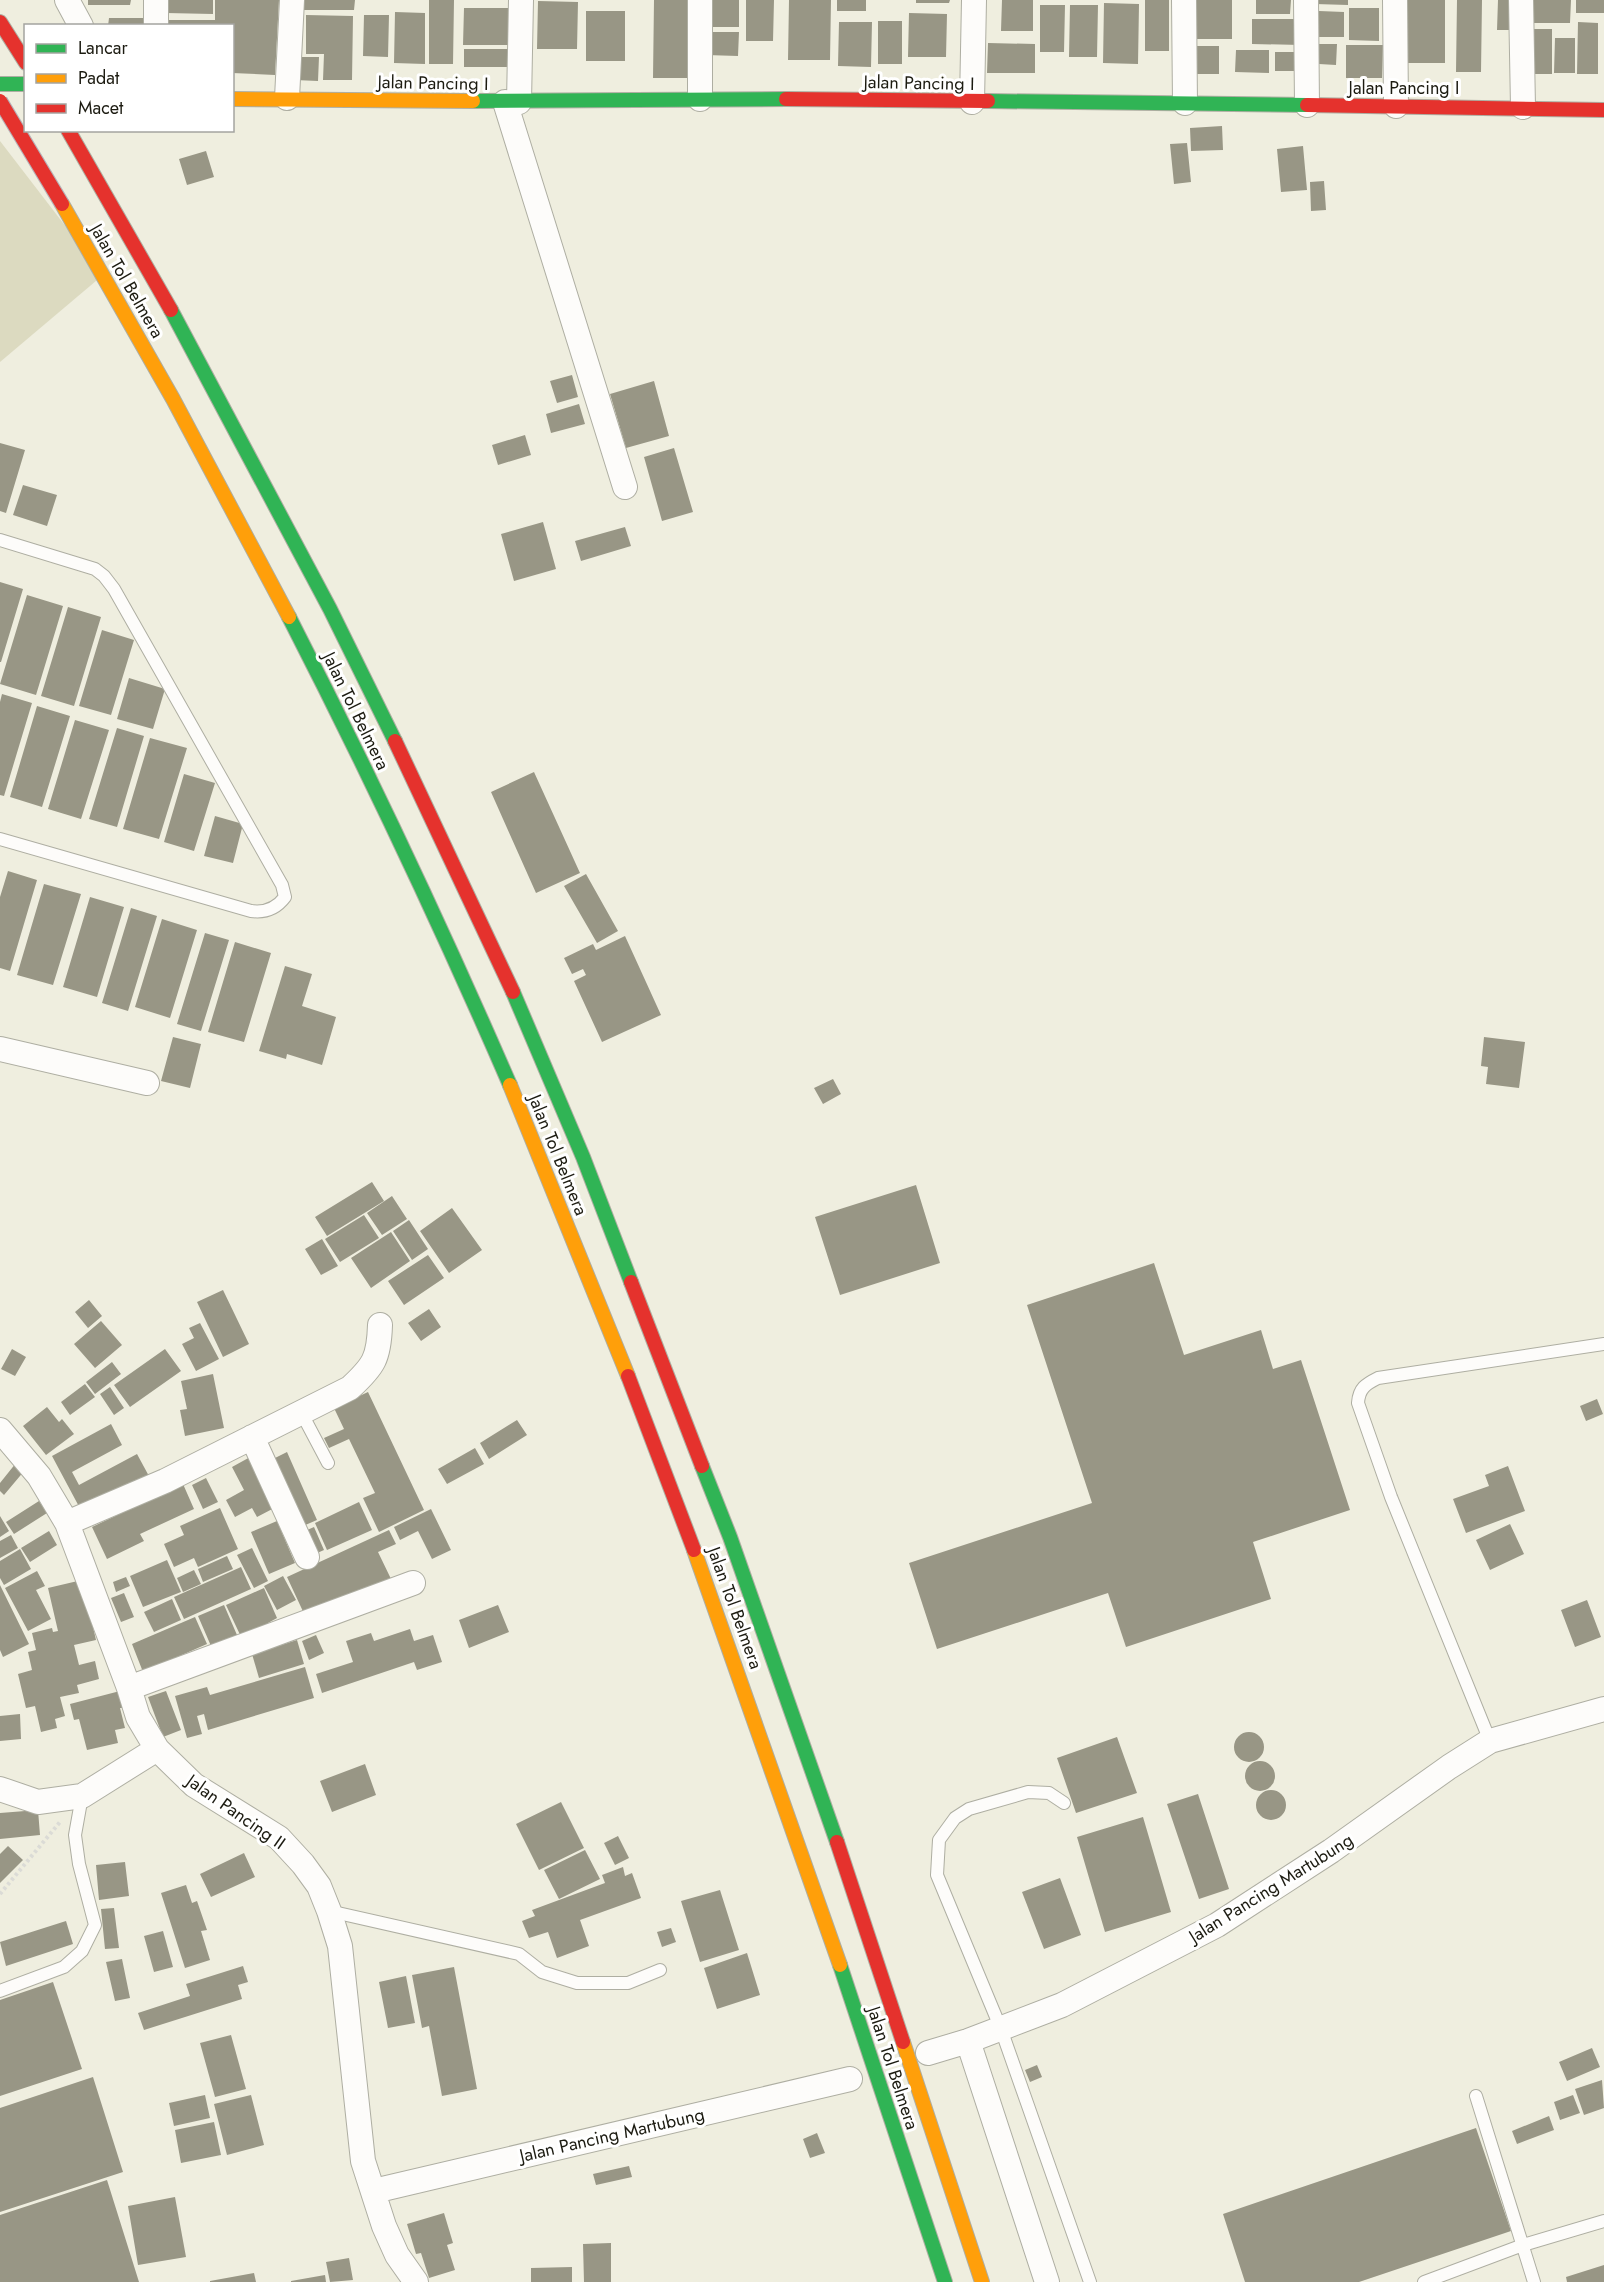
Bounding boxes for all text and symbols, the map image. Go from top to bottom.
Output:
legend [24,24,234,132]
text: Lancar [78,35,128,61]
text: Padat [78,65,120,91]
street label: Jalan Pancing I [375,69,489,97]
street label: Jalan Pancing I [861,69,975,97]
street label: Jalan Pancing I [1347,75,1459,101]
text: Macet [78,95,124,121]
street label: Jalan Tol Belmera [83,217,170,343]
street label: Jalan Tol Belmera [315,646,396,774]
street label: Jalan Tol Belmera [521,1089,594,1219]
street label: Jalan Tol Belmera [700,1541,769,1673]
street label: Jalan Pancing II [180,1767,291,1856]
street label: Jalan Pancing Martubung [1182,1827,1358,1950]
street label: Jalan Tol Belmera [860,2001,925,2133]
street label: Jalan Pancing Martubung [515,2101,707,2169]

